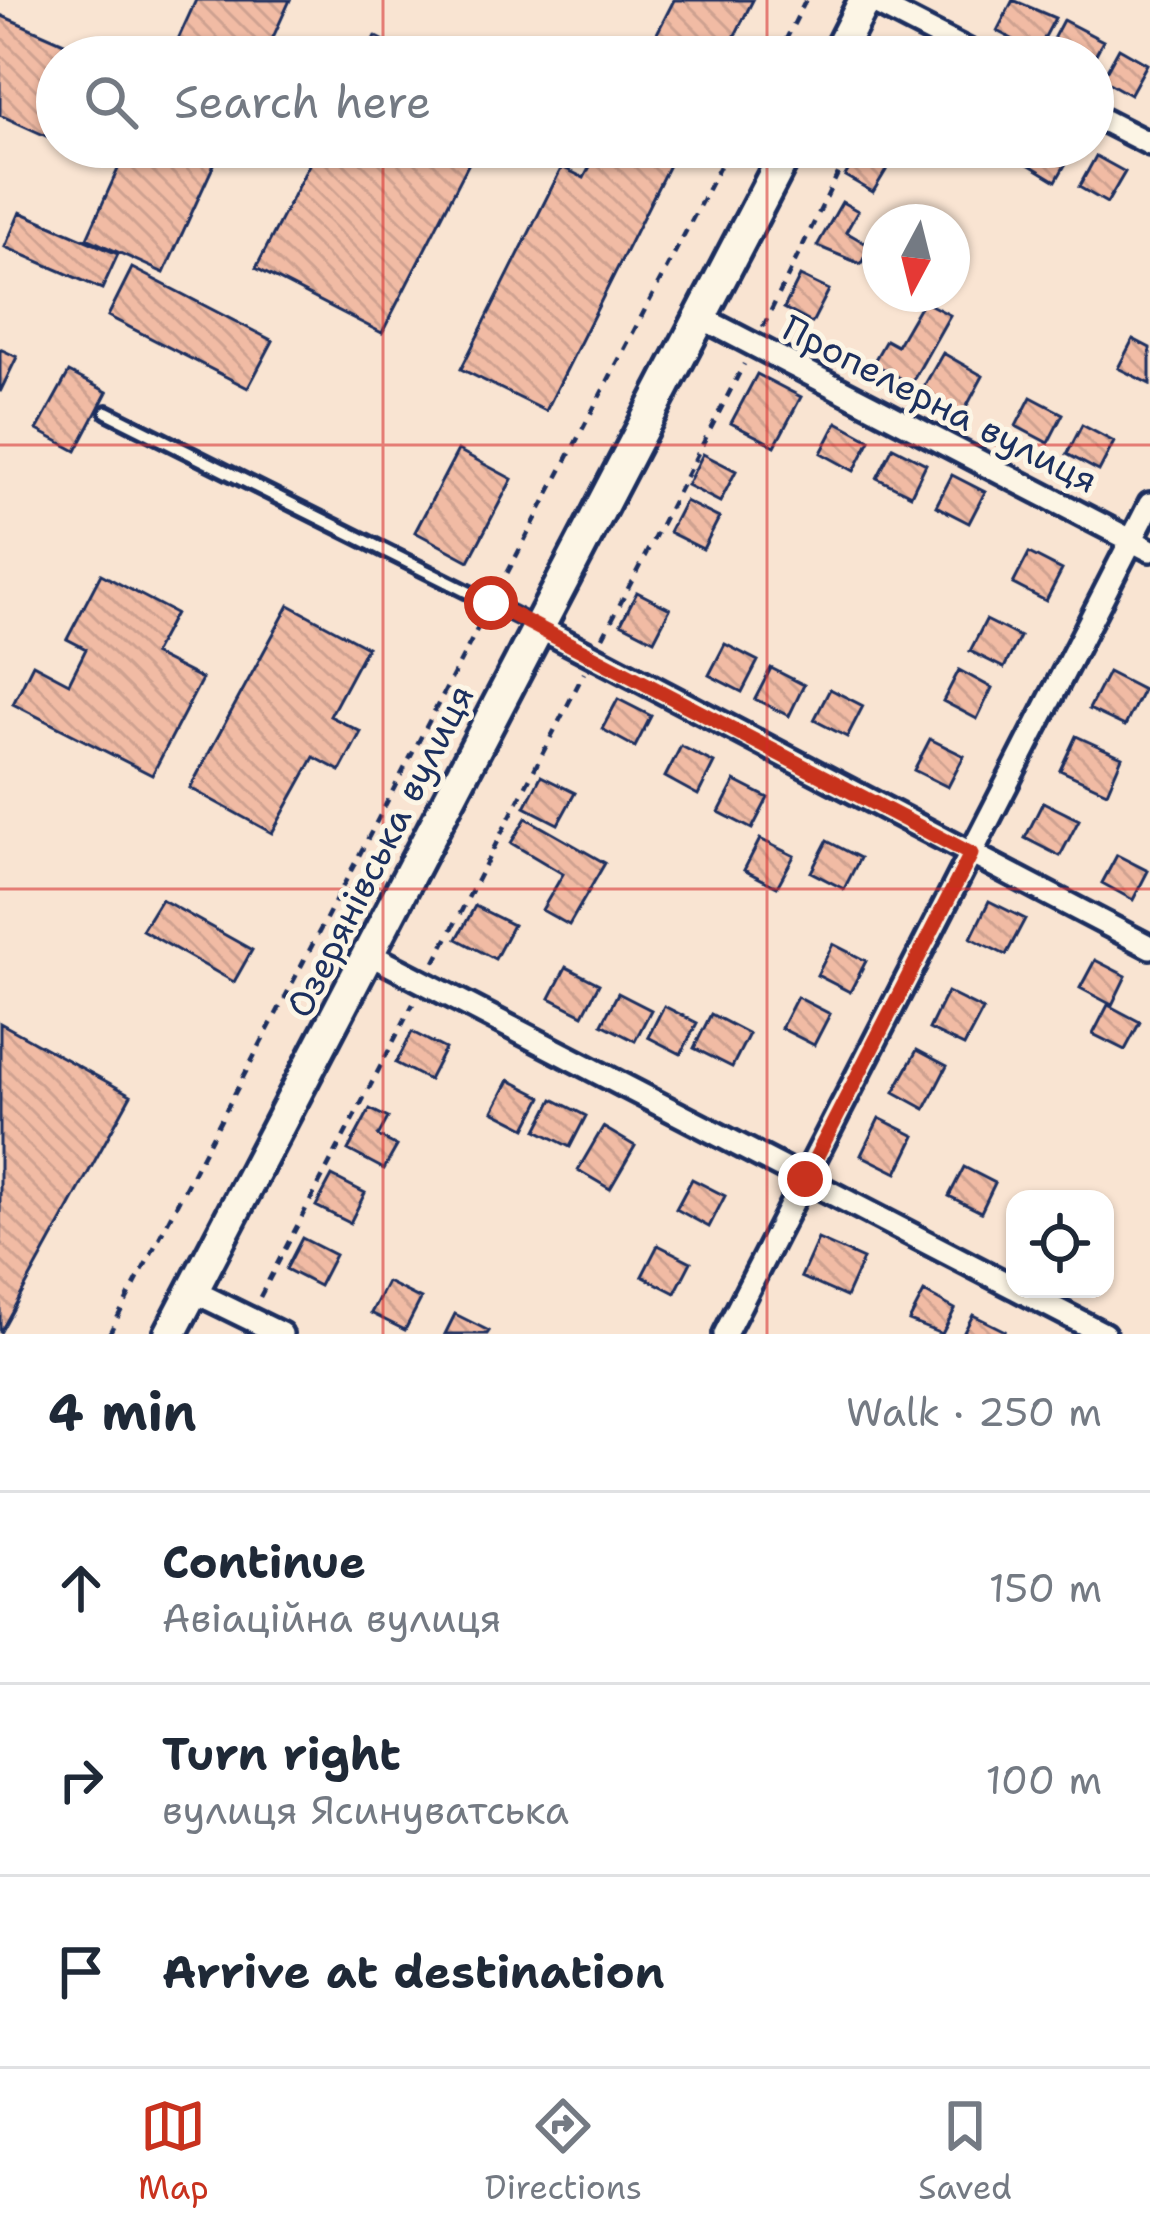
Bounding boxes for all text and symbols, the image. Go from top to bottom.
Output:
search box [36,36,1114,168]
icon: search [78,69,144,135]
text: Search here [174,72,431,132]
north arrow [862,204,970,312]
street label: Пропелерна вулиця [774,303,1106,505]
route start [464,576,518,630]
street label: Озерянівська вулиця [275,676,485,1026]
route end [778,1152,832,1206]
map controls [1006,1190,1114,1298]
button: locate [1006,1190,1114,1298]
text: 4 min [48,1378,197,1446]
text: Walk · 250 m [846,1386,1102,1438]
text: Continue [162,1532,366,1592]
icon: ahead [48,1555,114,1621]
text: 150 m [989,1562,1102,1614]
text: Авіаційна вулиця [162,1592,502,1644]
text: Turn right [162,1724,401,1784]
icon: right [48,1747,114,1813]
text: 100 m [986,1754,1102,1806]
text: вулиця Ясинуватська [162,1784,569,1836]
icon: arrive [48,1939,114,2005]
text: Arrive at destination [162,1942,665,2002]
tab: Map [138,2093,209,2210]
tab: Directions [485,2093,642,2210]
tab: Saved [918,2093,1012,2210]

